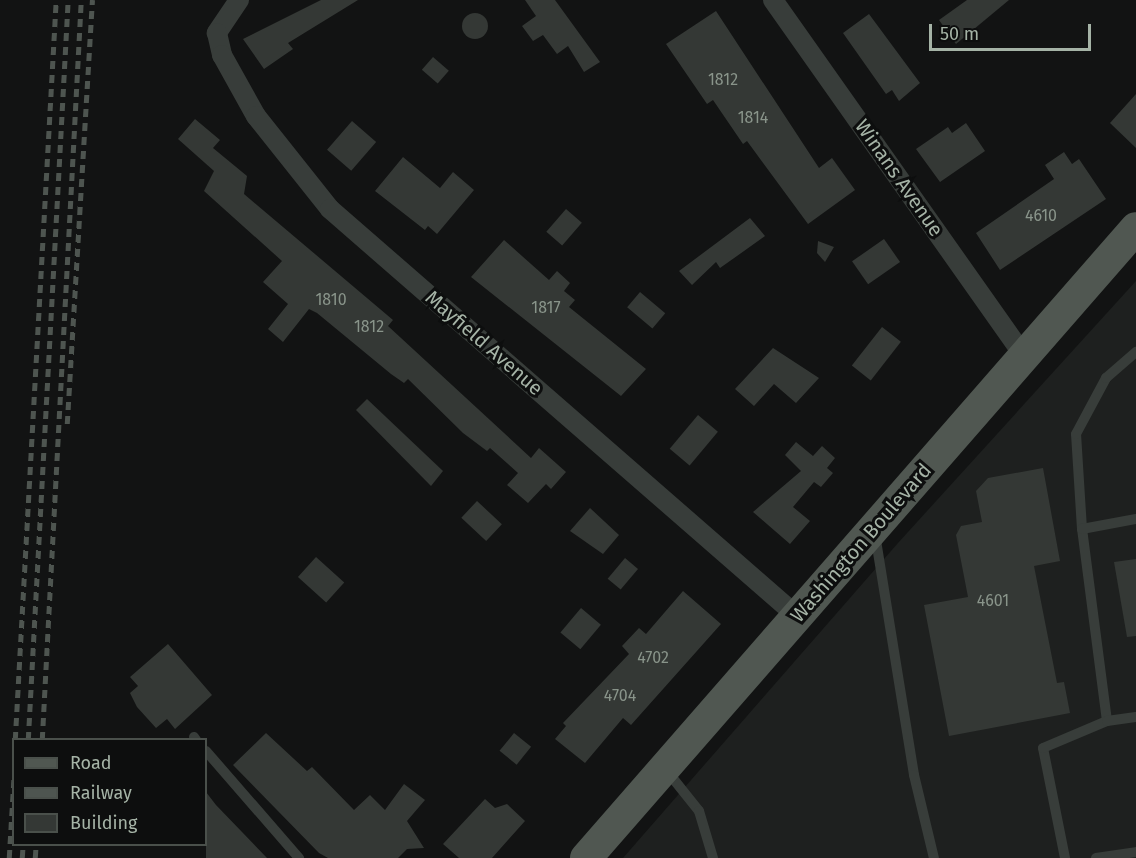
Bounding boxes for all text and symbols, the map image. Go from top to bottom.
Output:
scale bar [932,12,1094,50]
text: 50 m [940,23,979,45]
house number: 1812 [708,70,738,90]
house number: 1814 [738,108,768,128]
street label: Winans Avenue [850,115,948,241]
house number: 4610 [1025,206,1057,226]
street label: Mayfield Avenue [420,285,548,401]
house number: 1810 [315,290,347,310]
house number: 1817 [531,298,561,318]
house number: 1812 [354,317,384,337]
street label: Washington Boulevard [785,459,937,627]
house number: 4601 [977,591,1009,611]
house number: 4702 [637,648,669,668]
house number: 4704 [604,686,636,706]
legend [12,738,207,846]
text: Road [70,752,112,774]
text: Railway [70,782,132,804]
text: Building [70,812,137,834]

